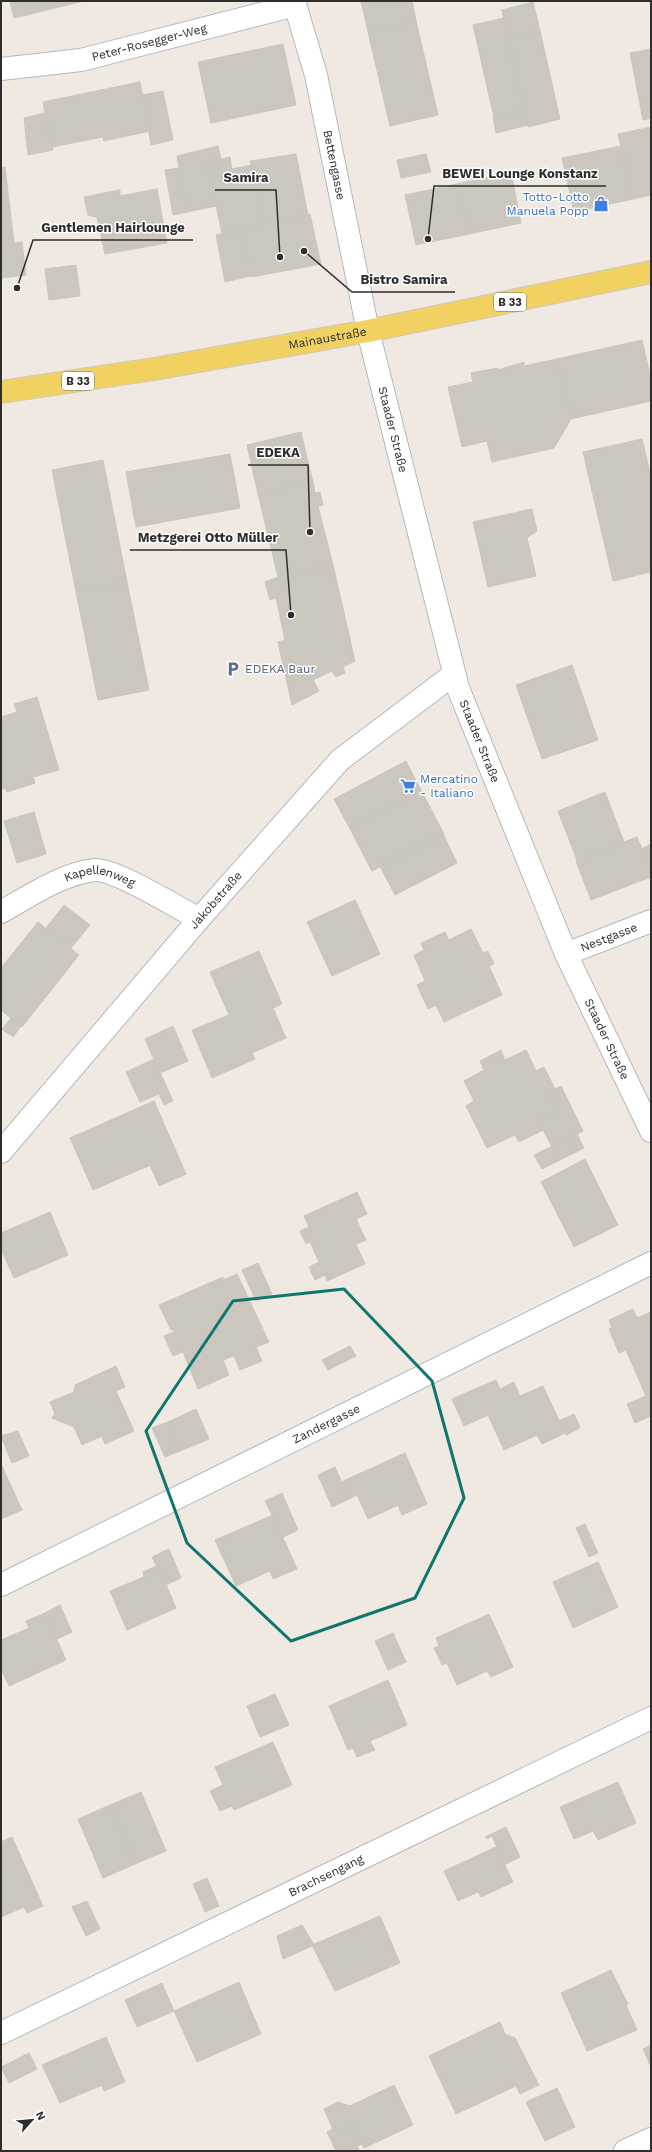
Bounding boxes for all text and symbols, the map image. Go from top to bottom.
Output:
street label: Peter-Rosegger-Weg [90,21,209,64]
street label: Bettengasse [320,129,348,201]
callout: BEWEI Lounge Konstanz [434,161,606,186]
callout: Samira [215,165,276,190]
text: BEWEI Lounge Konstanz [442,166,598,181]
text: Samira [224,170,269,185]
place label: Totto-Lotto Manuela Popp [507,190,589,218]
shop icon: Totto-Lotto Manuela Popp [592,195,610,213]
callout: Gentlemen Hairlounge [33,215,193,240]
text: Gentlemen Hairlounge [41,220,185,235]
callout: Bistro Samira [352,267,455,292]
text: Bistro Samira [360,272,448,287]
road number: B 33 [494,293,526,311]
street label: Mainaustraße [287,324,368,352]
road number: B 33 [62,372,94,390]
street label: Staader Straße [375,385,410,474]
callout: EDEKA [248,440,308,465]
text: EDEKA [256,445,300,460]
callout: Metzgerei Otto Müller [130,525,286,550]
text: Metzgerei Otto Müller [138,530,279,545]
parking icon: EDEKA Baur [224,660,242,678]
place label: EDEKA Baur [245,662,315,676]
street label: Staader Straße [457,698,503,785]
place label: Mercatino - Italiano [420,772,478,800]
supermarket icon: Mercatino - Italiano [399,777,417,795]
street label: Kapellenweg [62,863,138,890]
street label: Jakobstraße [187,869,245,932]
street label: Nestgasse [578,920,639,955]
street label: Staader Straße [581,996,632,1082]
street label: Zandergasse [290,1401,362,1446]
street label: Brachsengang [286,1851,366,1900]
north arrow [12,2100,52,2140]
text: N [33,2109,48,2122]

